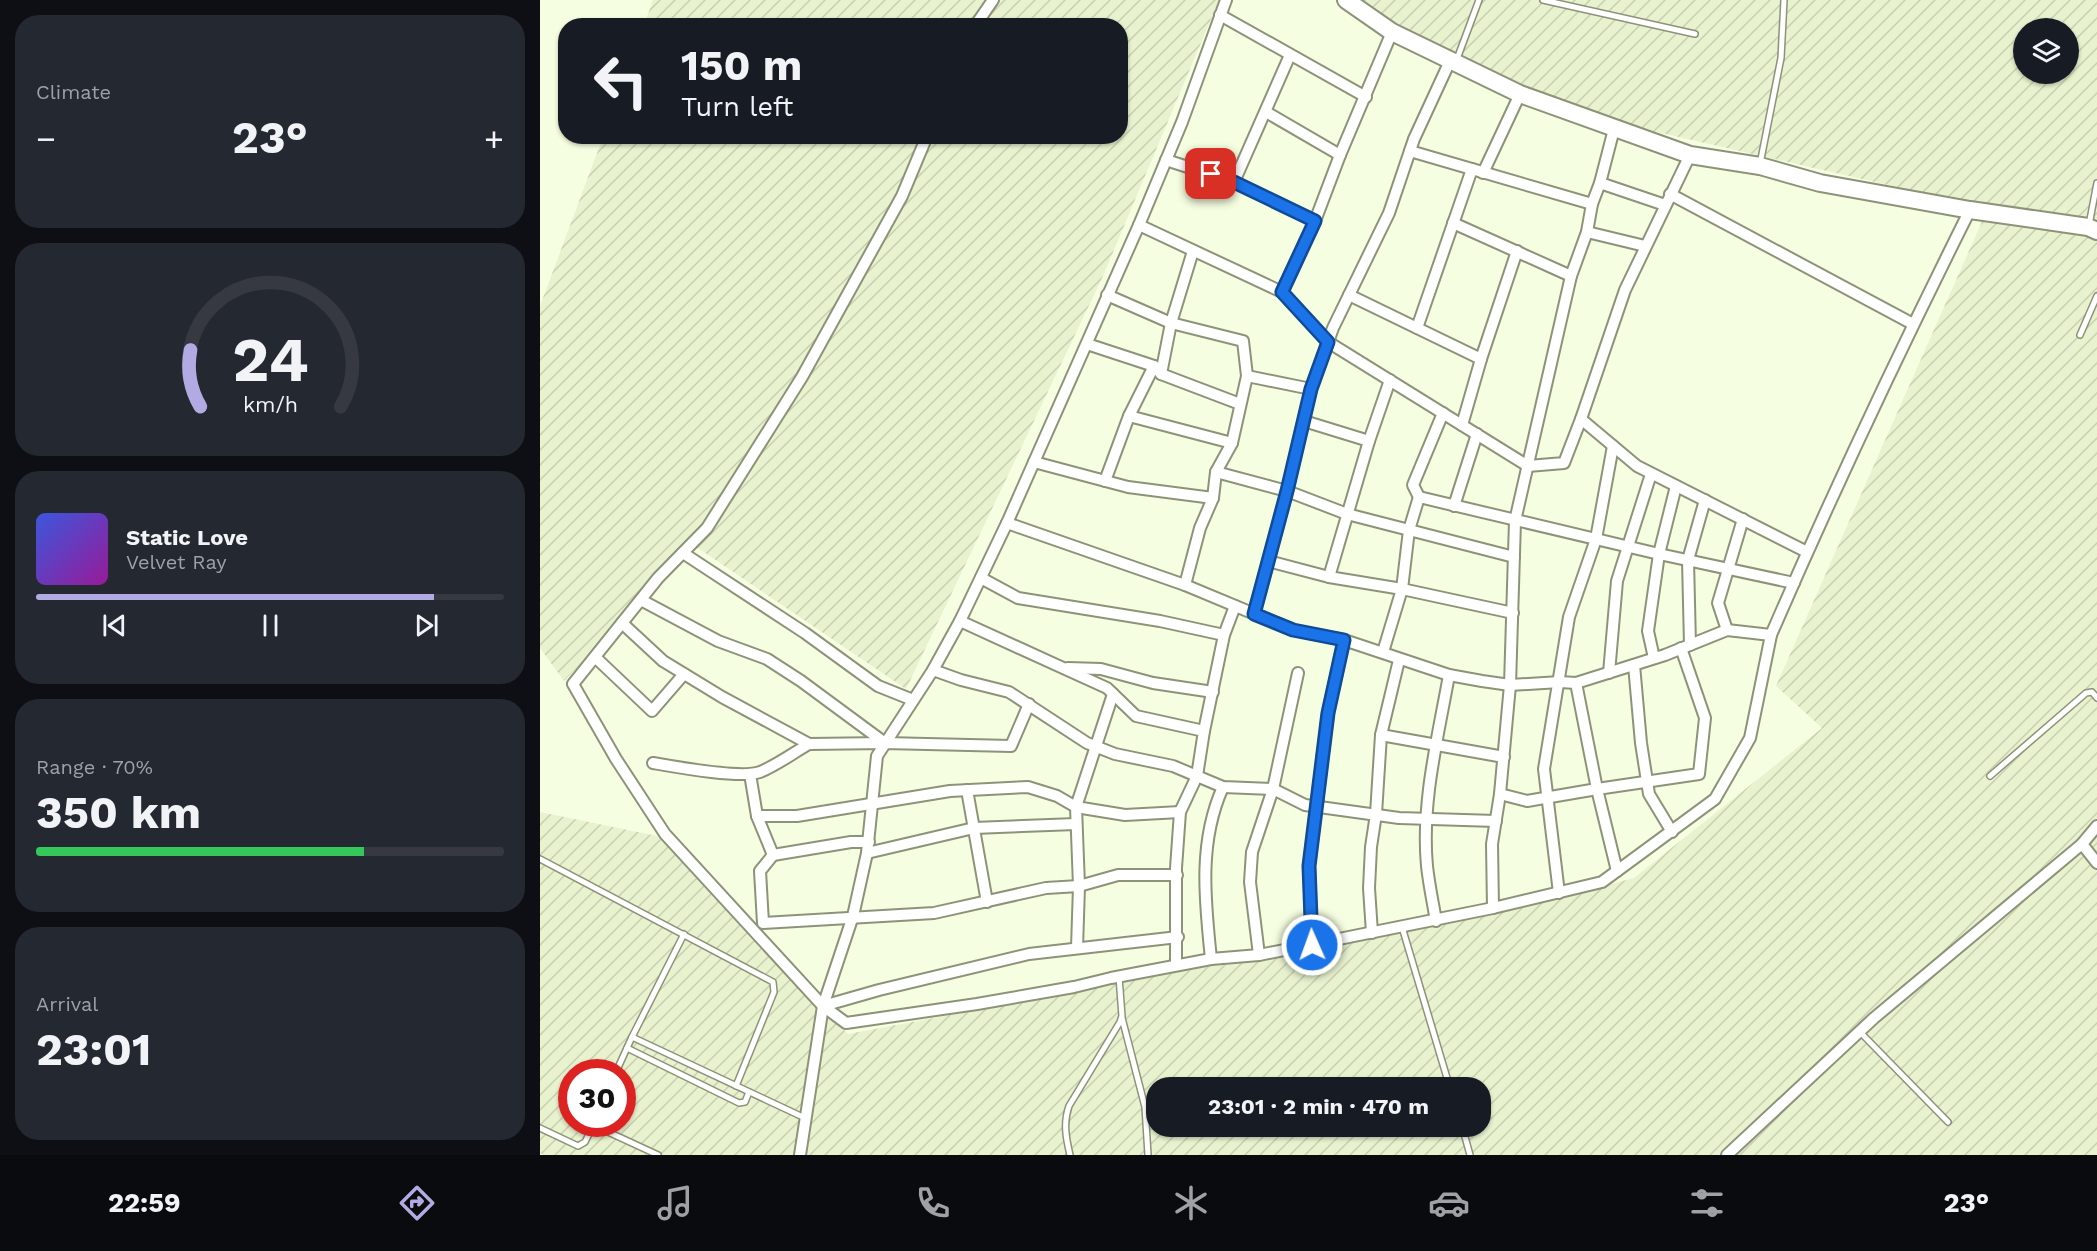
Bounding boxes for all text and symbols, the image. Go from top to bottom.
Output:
map controls [2013,18,2079,84]
button: layers [2013,18,2079,84]
text: 150 m [681,41,802,90]
icon: left [582,42,660,120]
text: Climate [36,80,111,104]
text: Turn left [681,91,793,123]
text: 23° [232,111,308,164]
text: − [36,119,56,158]
text: + [484,119,504,158]
pin [1185,148,1236,199]
icon: arrive [1194,157,1227,190]
text: 24 [232,323,308,396]
text: km/h [242,392,298,417]
text: Static Love [126,525,248,550]
text: Velvet Ray [126,550,227,574]
icon: previous [98,609,131,642]
icon: pause [254,609,287,642]
icon: next [410,609,443,642]
text: Range · 70% [36,755,153,779]
text: 350 km [36,786,201,839]
position arrow [1280,913,1344,977]
text: Arrival [36,992,98,1016]
text: 23:01 [36,1023,151,1076]
speed limit sign: 30 [558,1059,636,1137]
text: 23:01 · 2 min · 470 m [1208,1094,1429,1119]
icon: directions [396,1182,438,1224]
icon: music [654,1182,696,1224]
icon: phone [912,1182,954,1224]
icon: climate [1170,1182,1212,1224]
icon: car [1428,1182,1470,1224]
icon: filters [1686,1182,1728,1224]
text: 22:59 [108,1187,181,1219]
text: 23° [1944,1187,1989,1219]

